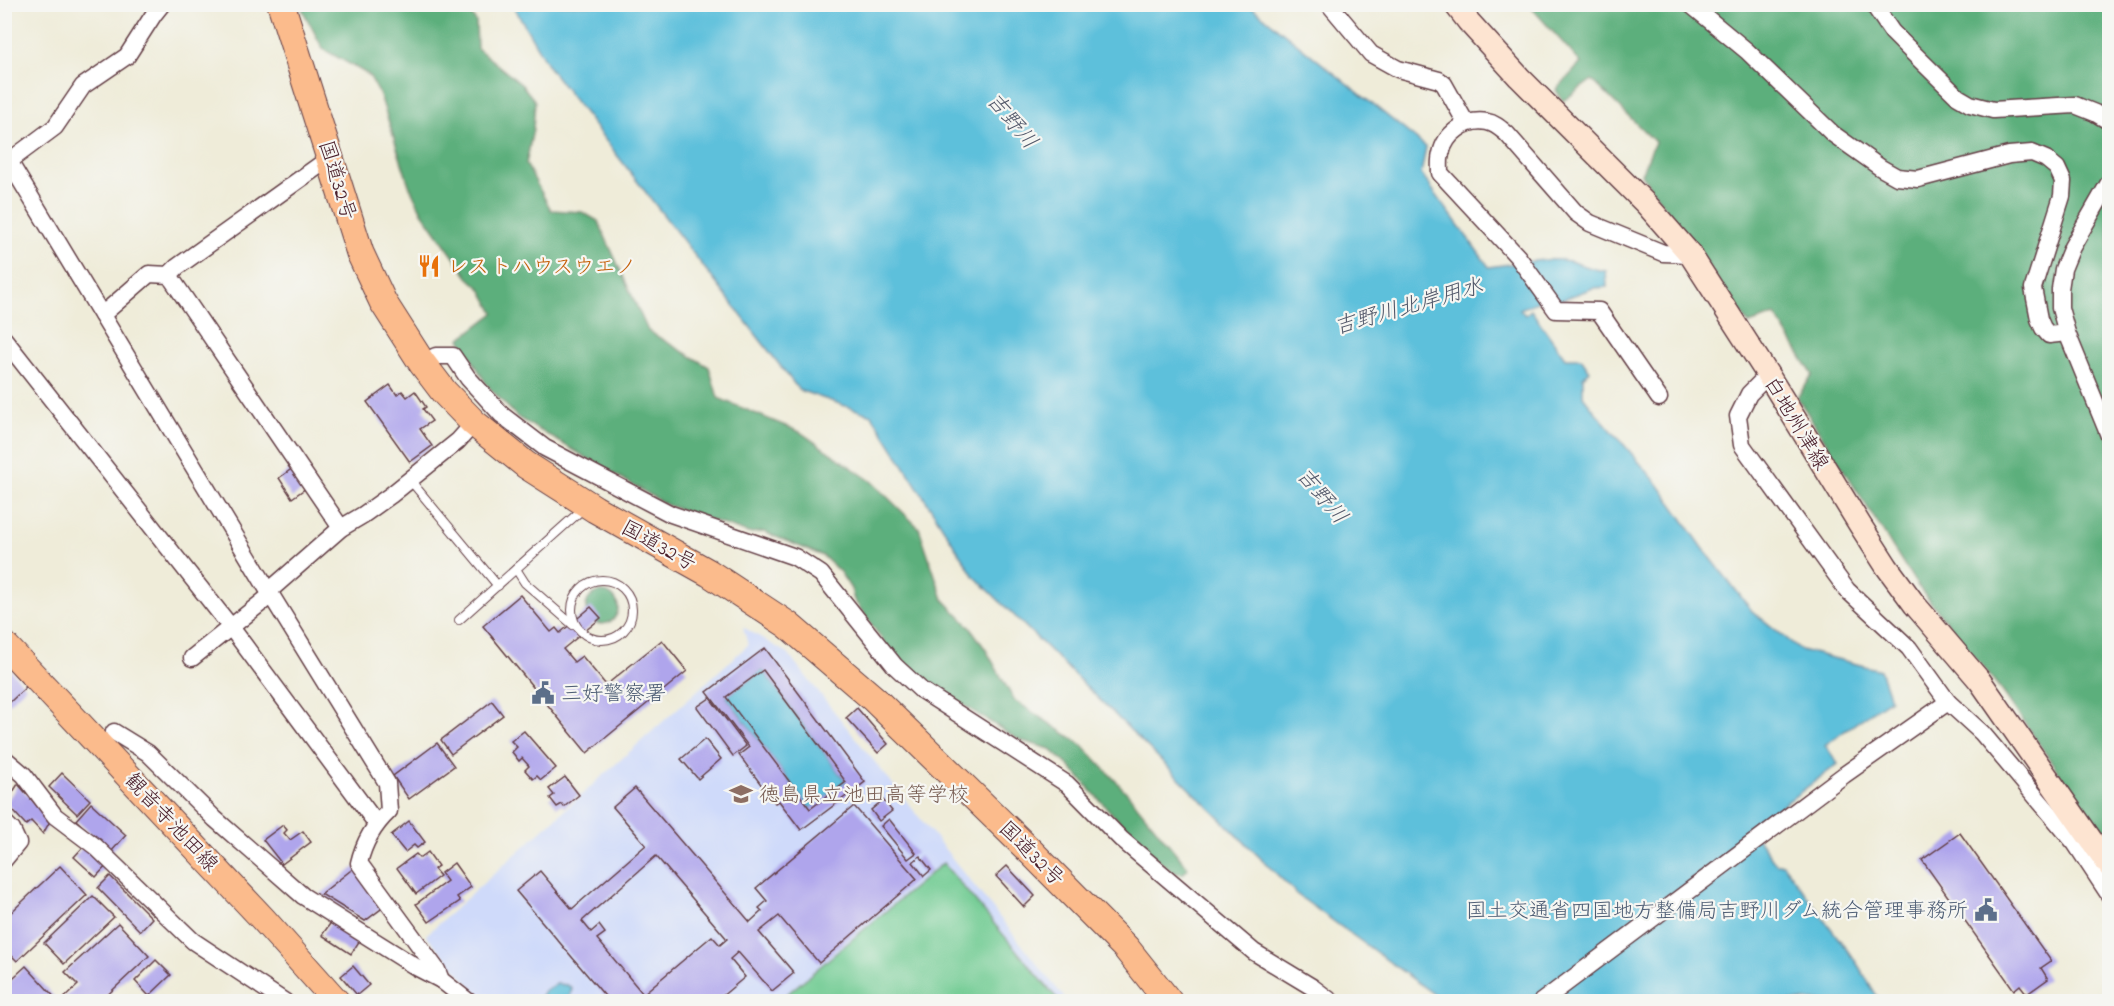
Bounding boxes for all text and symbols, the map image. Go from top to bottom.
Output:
water label: 吉野川 [977,86,1044,157]
street label: 国道32号 [310,137,362,224]
restaurant icon: レストハウスウエノ [416,253,442,279]
place label: レストハウスウエノ [447,253,636,283]
water label: 吉野川北岸用水 [1330,271,1487,344]
street label: 白地州津線 [1755,371,1835,477]
water label: 吉野川 [1287,461,1354,532]
street label: 国道32号 [615,514,701,580]
public building icon: 三好警察署 [530,680,556,706]
place label: 三好警察署 [561,680,666,710]
street label: 観音寺池田線 [117,767,224,880]
school or university icon: 徳島県立池田高等学校 [728,781,754,807]
place label: 徳島県立池田高等学校 [759,781,969,811]
street label: 国道32号 [991,815,1070,894]
place label: 国土交通省四国地方整備局吉野川ダム統合管理事務所 [1466,897,1968,927]
public building icon: 国土交通省四国地方整備局吉野川ダム統合管理事務所 [1973,897,1999,923]

